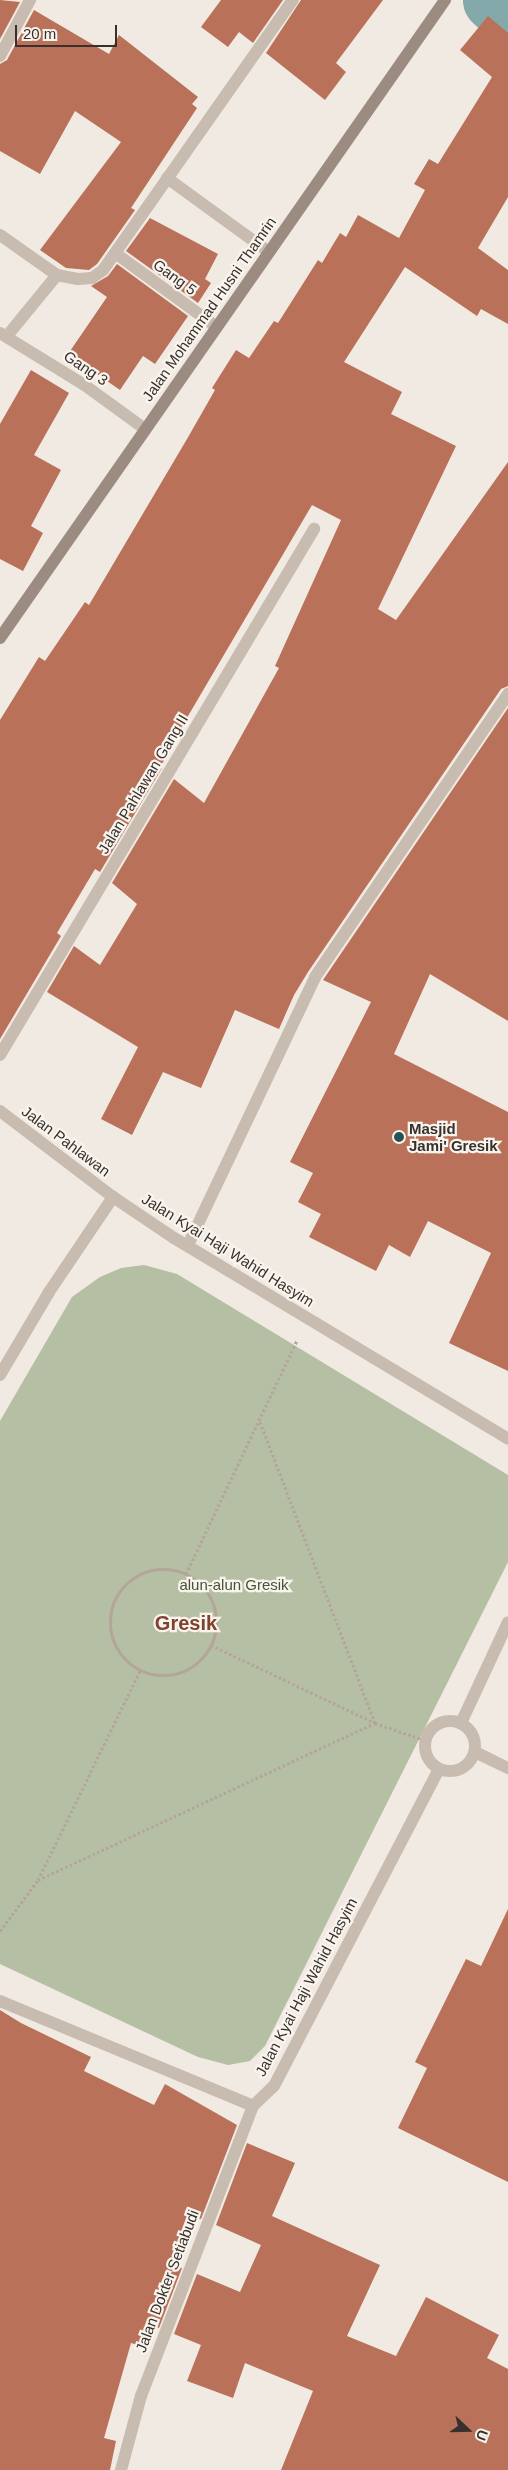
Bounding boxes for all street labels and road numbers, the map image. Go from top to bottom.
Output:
street label: Jalan Mohammad Husni Thamrin [138,213,280,405]
street label: Gang 5 [150,255,200,299]
street label: Gang 3 [61,347,111,389]
street label: Jalan Pahlawan Gang II [94,711,192,857]
street label: Jalan Pahlawan [18,1102,114,1180]
street label: Jalan Kyai Haji Wahid Hasyim [139,1190,317,1310]
street label: Jalan Kyai Haji Wahid Hasyim [251,1895,361,2079]
street label: Jalan Dokter Setiabudi [132,2207,202,2355]

